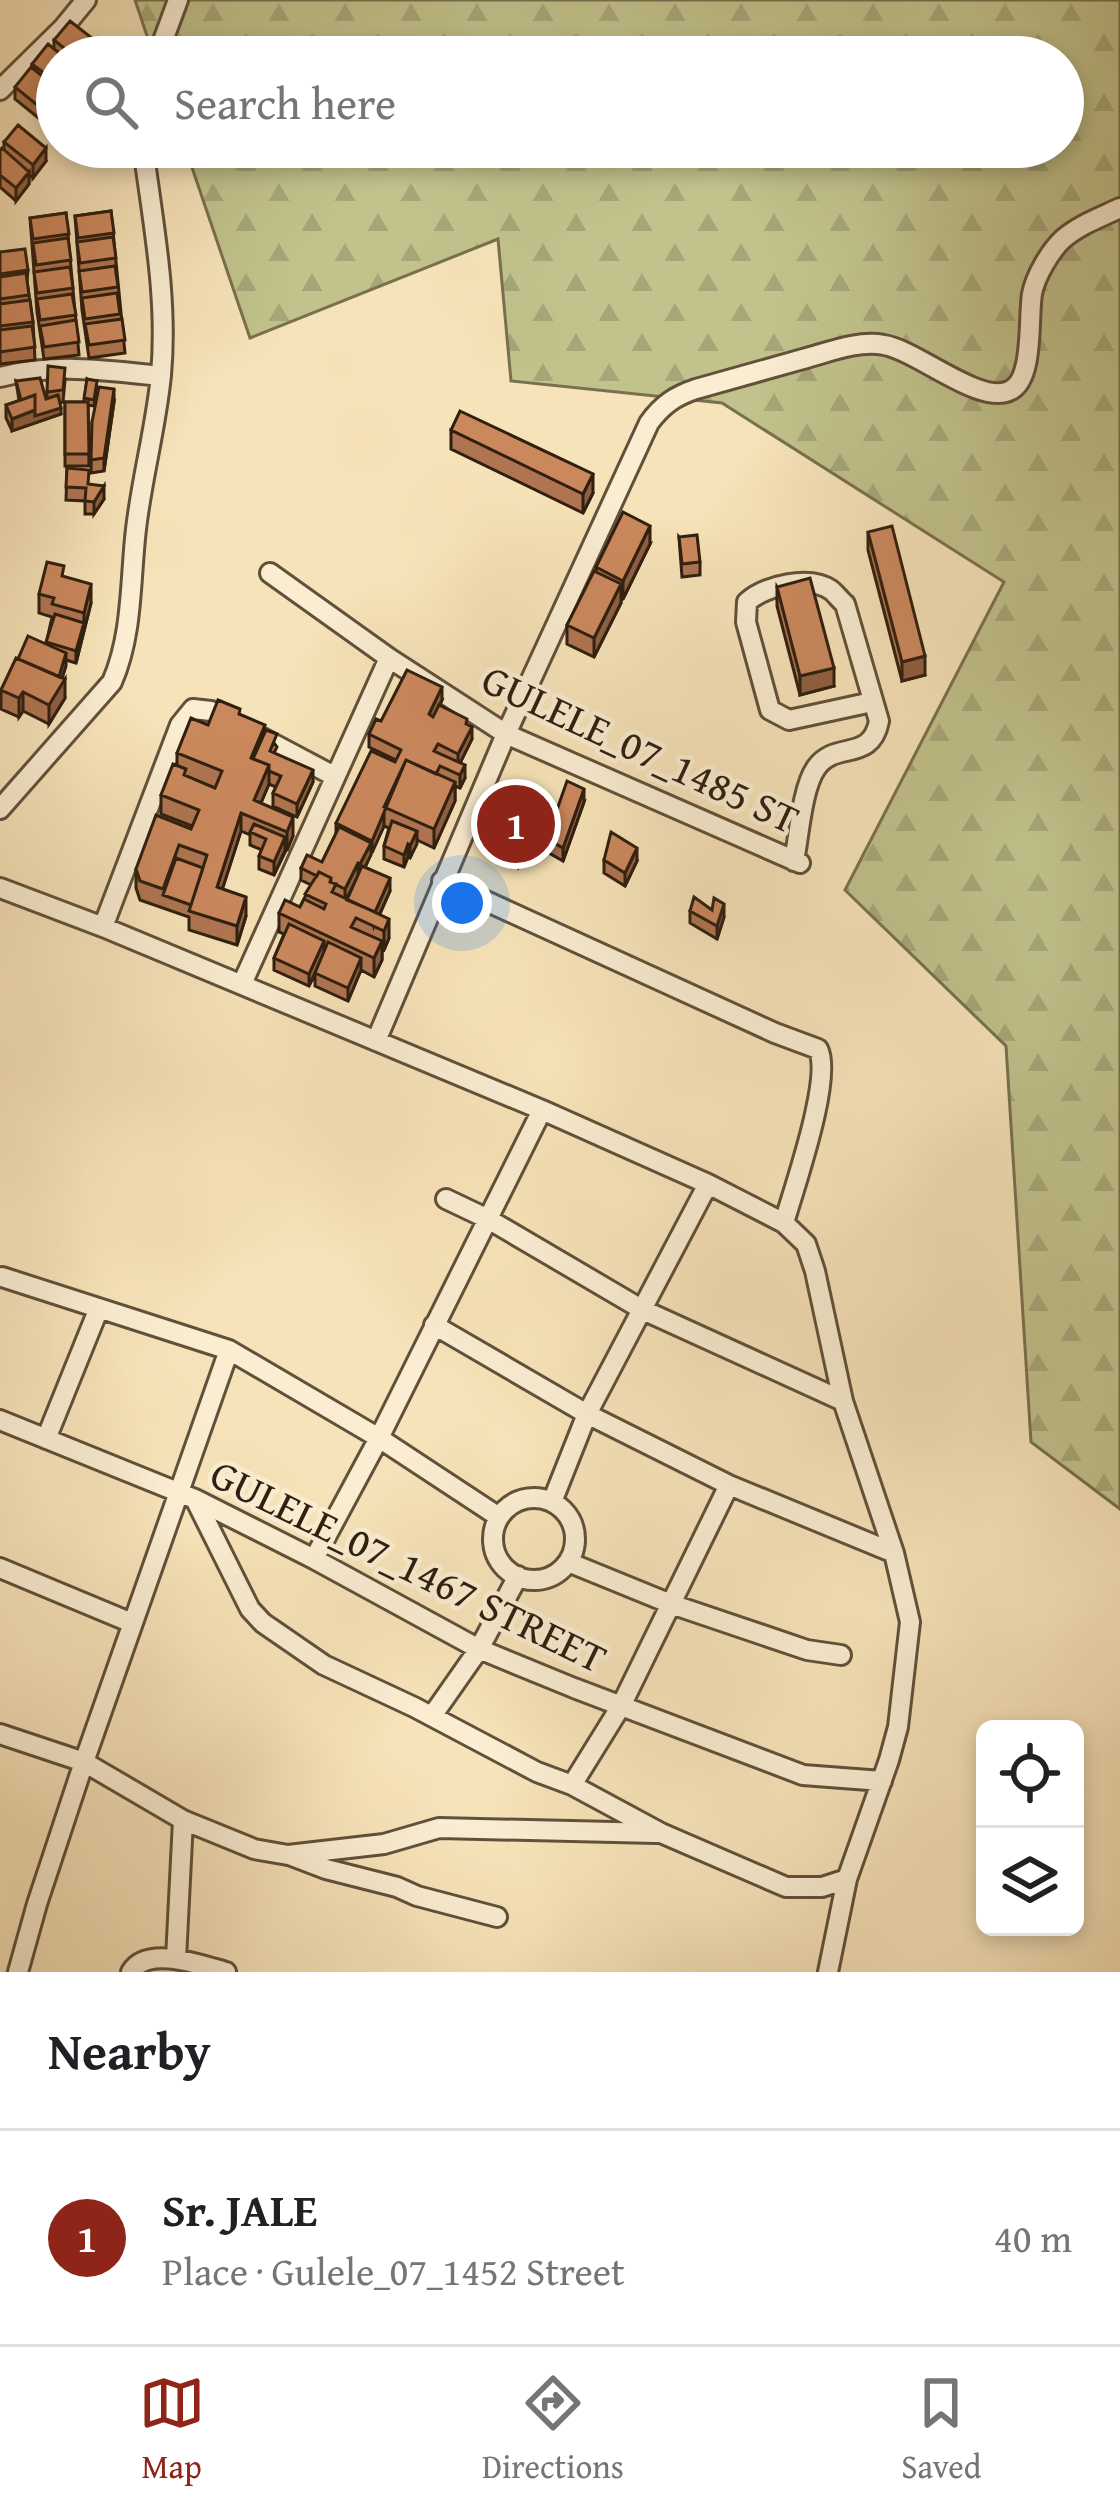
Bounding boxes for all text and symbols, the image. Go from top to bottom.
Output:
search box [36,36,1084,168]
icon: search [78,69,144,135]
text: Search here [174,70,396,135]
street label: GULELE_07_1485 ST [475,653,807,843]
pin: 1 [477,779,555,869]
your location [432,873,492,933]
street label: GULELE_07_1467 STREET [201,1443,617,1687]
map controls [976,1720,1084,1936]
button: locate [976,1720,1084,1828]
button: layers [976,1828,1084,1936]
text: Nearby [48,2013,211,2088]
text: Sr. JALE [162,2177,317,2242]
text: 1 [77,2209,97,2266]
text: 40 m [994,2209,1072,2266]
text: Place · Gulele_07_1452 Street [162,2242,625,2299]
tab: Map [139,2370,205,2490]
tab: Directions [482,2370,624,2490]
tab: Saved [901,2370,981,2490]

